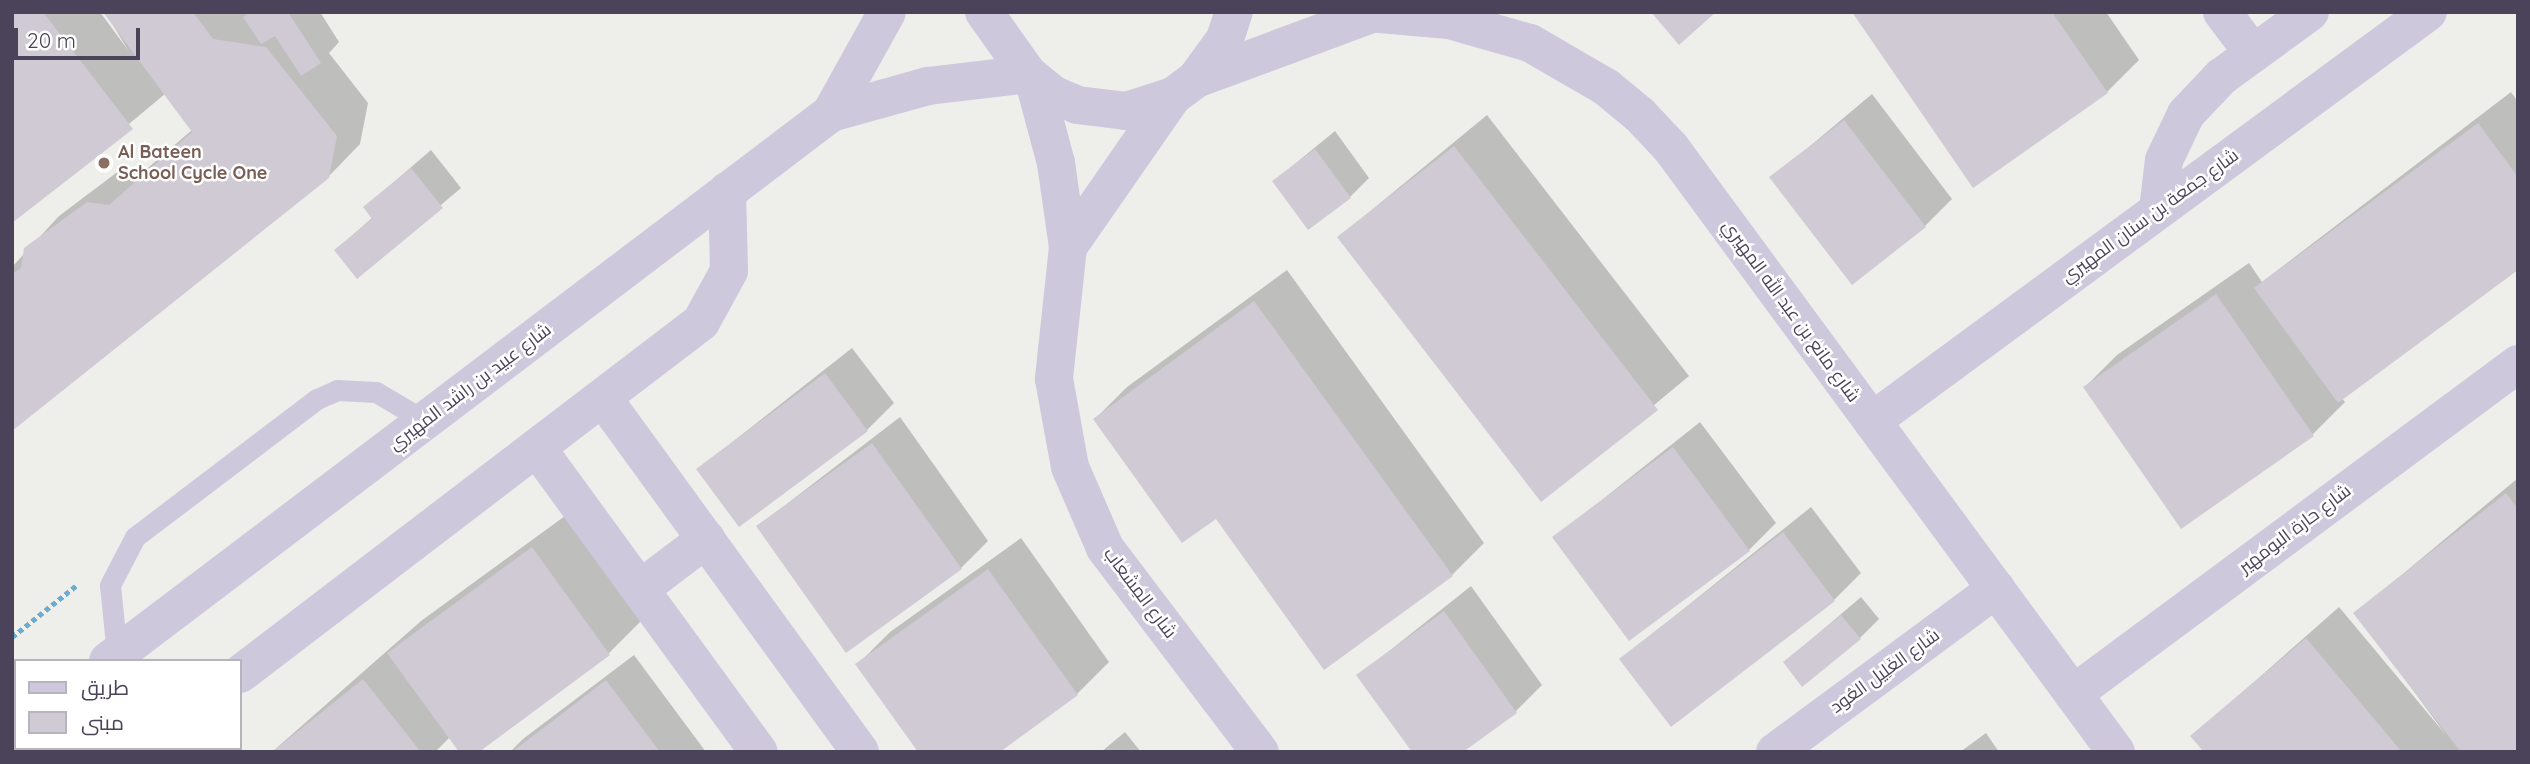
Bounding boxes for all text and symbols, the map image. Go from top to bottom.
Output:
scale bar [18,14,144,58]
text: 20 m [27,27,76,53]
place label: Al Bateen School Cycle One [118,142,267,184]
street label: شارع جمعة بن سنان المهيري [2057,144,2243,288]
marker: Al Bateen School Cycle One [96,155,112,171]
street label: شارع مانع بن عبد الله المهيري [1718,216,1864,406]
street label: شارع عبيد بن راشد المهيري [385,319,555,455]
street label: شارع حارة البومهير [2235,480,2355,578]
street label: شارع المِشعاب [1099,543,1181,643]
street label: شارع الغَلِيل العُود [1826,624,1944,718]
legend [14,659,242,750]
text: طريق [81,674,129,700]
text: مبنى [81,709,124,735]

